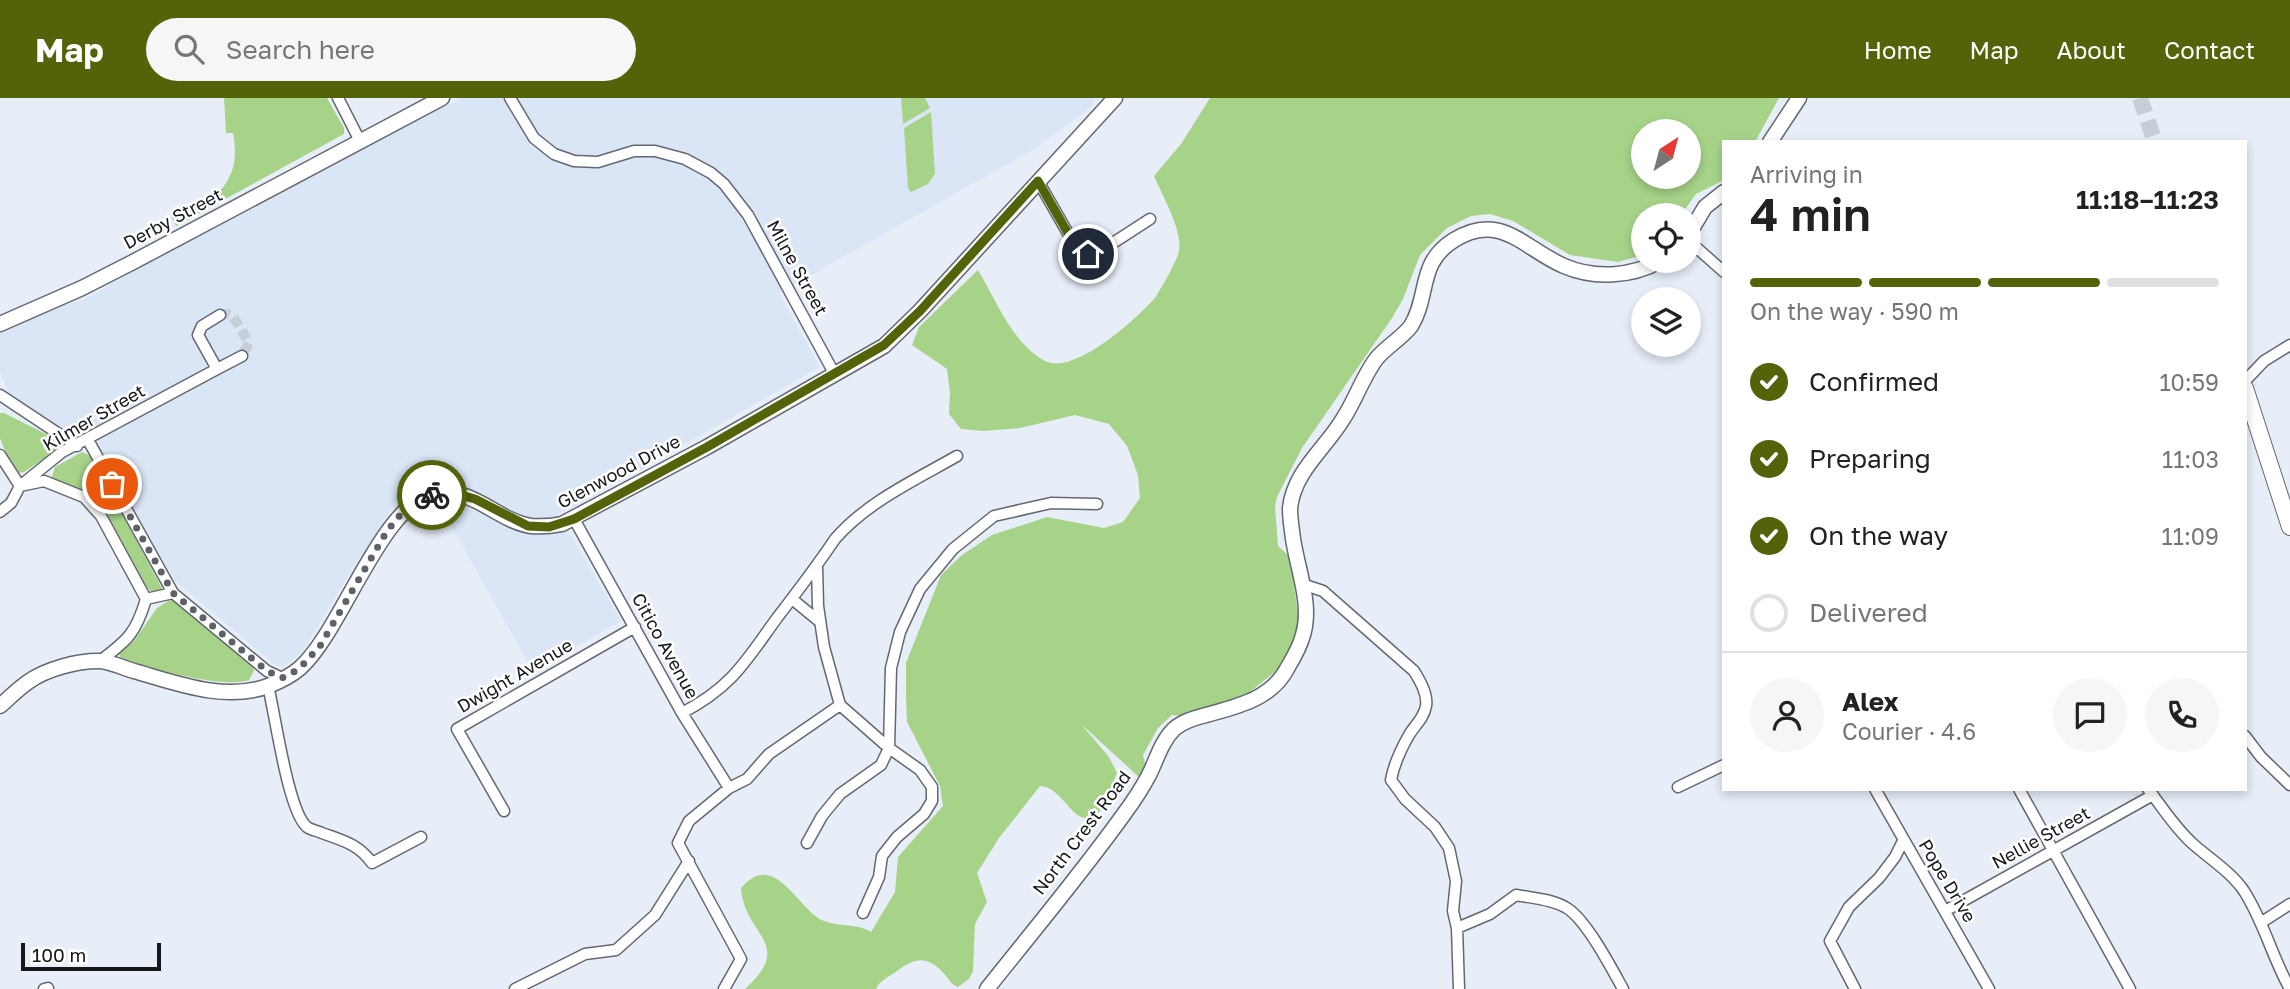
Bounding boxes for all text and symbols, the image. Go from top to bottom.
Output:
search box [146,18,636,81]
text: Map [35,30,104,69]
icon: search [170,30,208,68]
text: Search here [226,34,375,65]
text: Home [1864,35,1932,64]
text: Map [1970,35,2019,64]
text: About [2057,35,2126,64]
text: Contact [2164,35,2255,64]
north arrow [1631,119,1701,189]
map controls [1631,119,1701,357]
text: Arriving in [1750,160,1863,188]
street label: Derby Street [119,183,226,253]
text: 11:18–11:23 [2076,184,2219,215]
text: 4 min [1750,186,1871,241]
button: locate [1631,203,1701,273]
street label: Milne Street [763,216,833,319]
pin [1058,224,1118,284]
icon: home [1069,235,1107,273]
button: layers [1631,287,1701,357]
text: On the way · 590 m [1750,297,1959,325]
icon: check [1750,363,1788,401]
text: Confirmed [1809,366,1939,397]
text: 10:59 [2159,368,2219,396]
street label: Kilmer Street [39,379,148,455]
street label: Glenwood Drive [553,430,684,513]
icon: check [1750,440,1788,478]
text: Preparing [1809,443,1931,474]
text: 11:03 [2162,445,2219,473]
pin [82,454,142,514]
courier [397,460,467,530]
icon: bag [93,465,131,503]
icon: bike [413,476,451,514]
icon: check [1750,517,1788,555]
text: On the way [1809,520,1948,551]
text: 11:09 [2162,522,2219,550]
street label: Citico Avenue [628,589,704,702]
text: Delivered [1809,597,1928,628]
street label: Dwight Avenue [453,633,576,717]
button: person [1750,678,1824,752]
button: chat [2053,678,2127,752]
button: phone [2145,678,2219,752]
text: Alex [1842,686,1899,717]
text: Courier · 4.6 [1842,717,1976,745]
street label: North Crest Road [1027,766,1135,899]
street label: Nellie Street [1988,801,2093,873]
street label: Pope Drive [1914,835,1981,926]
scale bar [21,940,161,972]
text: 100 m [32,943,86,966]

